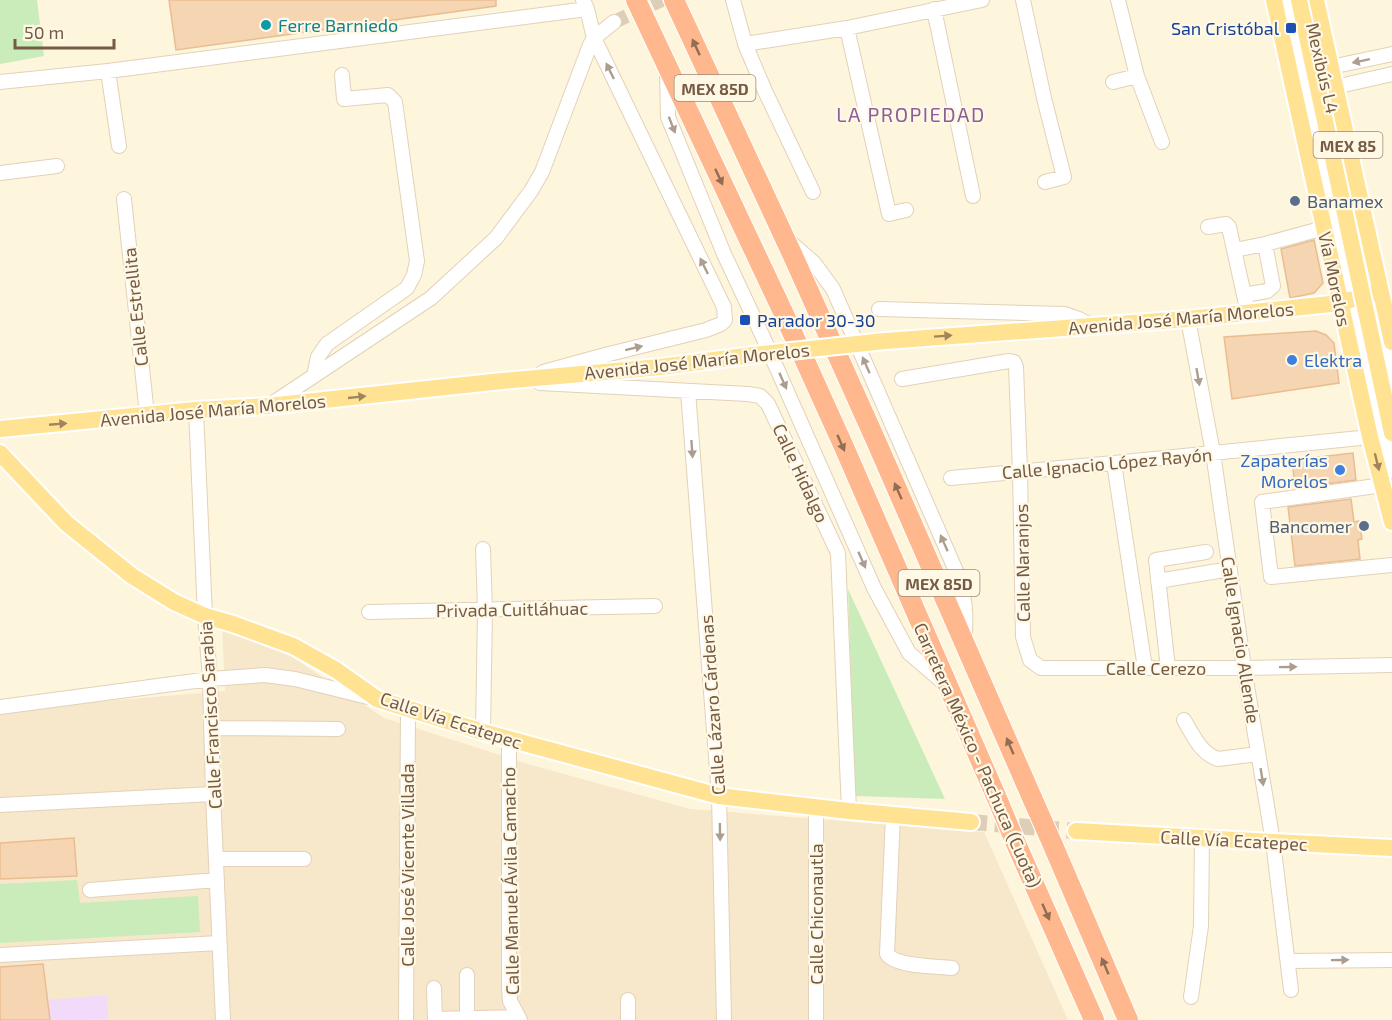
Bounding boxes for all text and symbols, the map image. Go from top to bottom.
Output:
scale bar [15,12,114,50]
place label: Ferre Barniedo [278,14,398,36]
place label: San Cristóbal [1171,17,1280,39]
marker: Ferre Barniedo [259,18,273,32]
street label: Mexibús L4 [1302,20,1344,116]
text: 50 m [24,21,64,43]
marker: San Cristóbal [1284,21,1298,35]
one-way arrow [690,38,700,56]
one-way arrow [1352,56,1371,66]
one-way arrow [606,63,615,80]
road number: MEX 85D [674,75,756,101]
district label: LA PROPIEDAD [836,102,986,126]
one-way arrow [667,117,677,135]
road number: MEX 85 [1314,132,1382,158]
one-way arrow [715,169,724,186]
place label: Banamex [1307,190,1384,212]
marker: Banamex [1288,194,1302,208]
street label: Vía Morelos [1314,229,1356,329]
street label: Calle Estrellita [118,247,152,367]
one-way arrow [699,257,708,274]
street label: Avenida José María Morelos [1067,297,1295,339]
place label: Parador 30-30 [757,309,876,331]
marker: Parador 30-30 [738,313,752,327]
one-way arrow [934,332,953,341]
street label: Avenida José María Morelos [583,338,811,384]
one-way arrow [625,343,643,352]
place label: Elektra [1304,349,1362,371]
marker: Elektra [1285,353,1299,367]
one-way arrow [861,355,871,373]
one-way arrow [1194,367,1203,386]
one-way arrow [778,373,787,390]
street label: Avenida José María Morelos [99,389,327,431]
one-way arrow [348,392,367,402]
one-way arrow [49,419,68,429]
street label: Calle Hidalgo [768,420,834,526]
one-way arrow [837,434,846,451]
one-way arrow [688,440,697,459]
street label: Calle Ignacio López Rayón [1001,443,1213,483]
place label: Zapaterías Morelos [1240,449,1328,492]
one-way arrow [1372,453,1382,471]
marker: Zapaterías Morelos [1333,463,1347,477]
one-way arrow [893,481,903,499]
street label: Calle Naranjos [1010,504,1034,622]
place label: Bancomer [1269,515,1352,537]
marker: Bancomer [1357,519,1371,533]
one-way arrow [939,534,949,552]
one-way arrow [857,551,866,568]
street label: Calle Ignacio Allende [1217,555,1265,725]
road number: MEX 85D [898,570,980,596]
street label: Privada Cuitláhuac [436,597,589,621]
street label: Calle Lázaro Cárdenas [695,614,729,796]
street label: Carretera México - Pachuca (Cuota) [910,619,1046,891]
street label: Calle Francisco Sarabia [194,620,226,810]
street label: Calle Cerezo [1106,657,1206,679]
one-way arrow [1278,662,1297,672]
street label: Calle Vía Ecatepec [377,687,525,753]
one-way arrow [1005,737,1014,755]
street label: Calle José Vicente Villada [396,763,418,967]
street label: Calle Manuel Ávila Camacho [497,767,523,995]
one-way arrow [1258,767,1267,786]
one-way arrow [715,823,724,842]
street label: Calle Vía Ecatepec [1160,825,1308,855]
street label: Calle Chiconautla [805,843,827,985]
one-way arrow [1042,903,1052,921]
one-way arrow [1331,955,1350,965]
one-way arrow [1100,957,1110,975]

